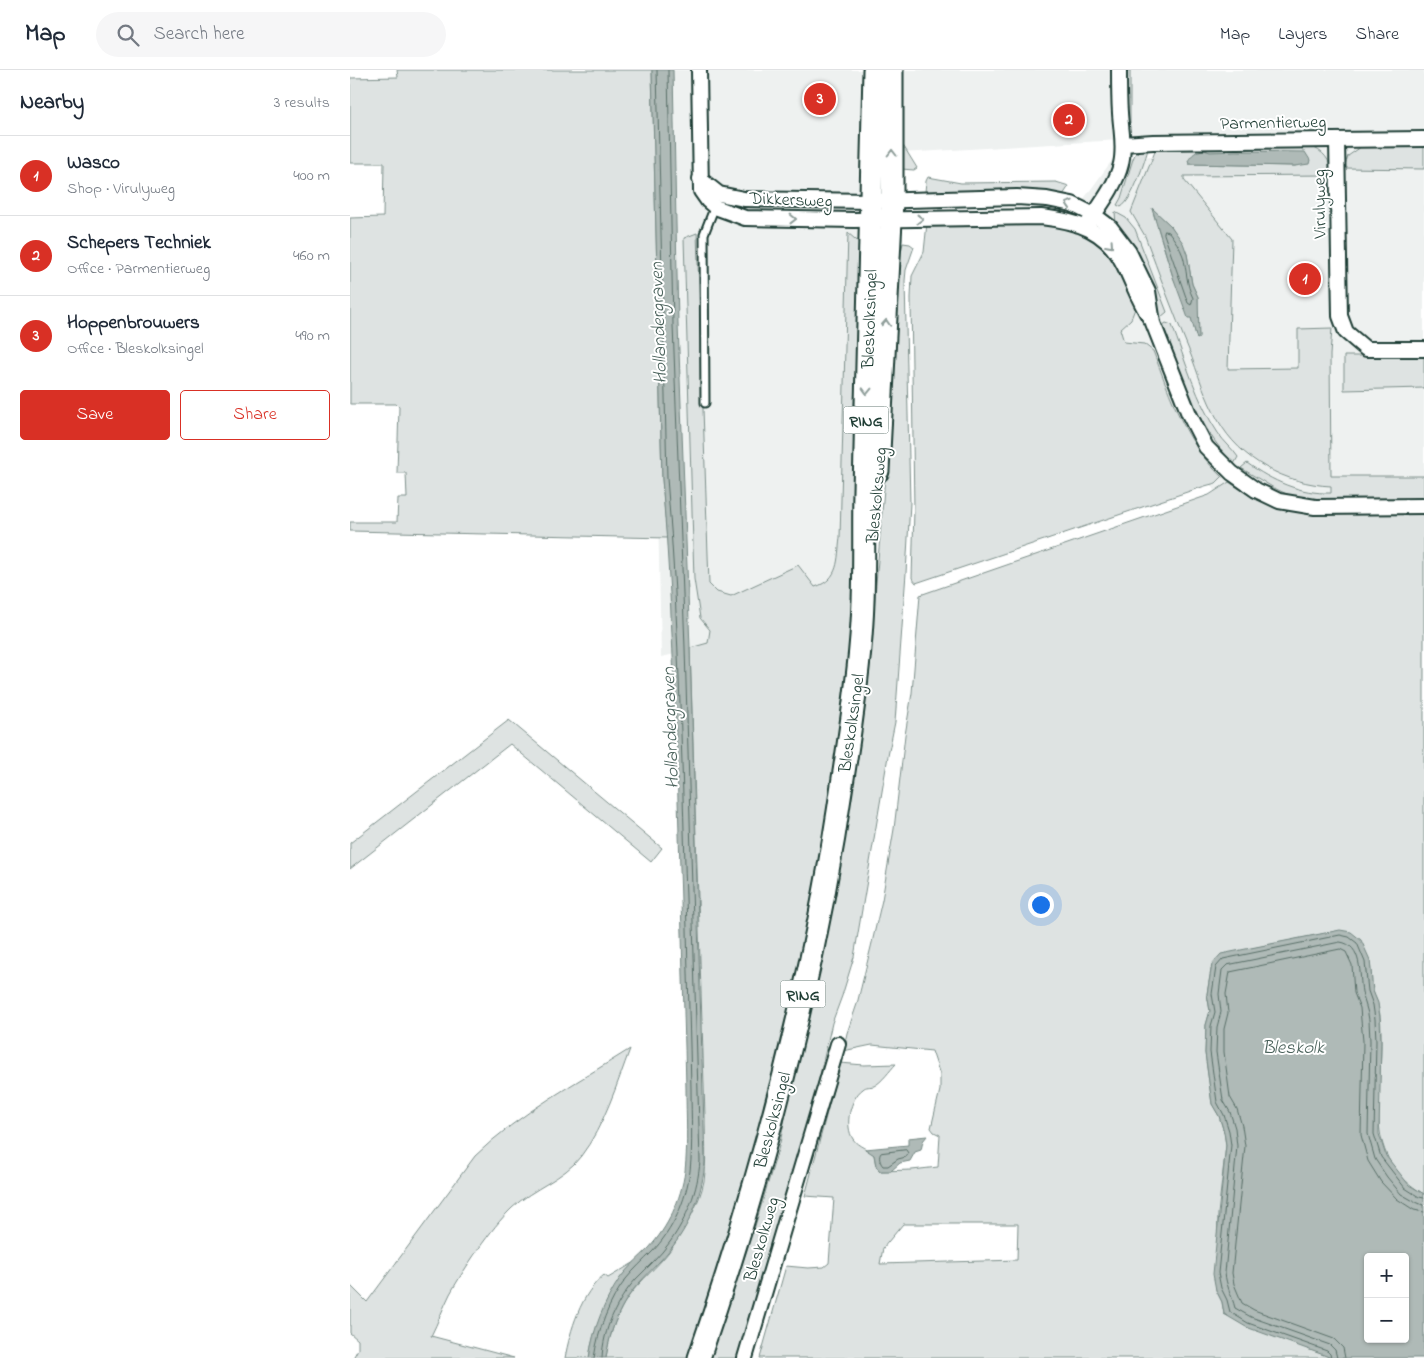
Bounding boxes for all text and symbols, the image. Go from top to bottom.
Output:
search box [96,12,446,57]
text: Map [25,17,66,52]
icon: search [114,21,142,49]
text: Search here [154,21,245,48]
text: Map [1220,22,1250,48]
text: Layers [1278,22,1328,48]
text: Share [1356,22,1399,48]
pin: 3 [804,80,836,118]
text: Nearby [20,88,84,118]
text: 3 results [274,91,330,115]
pin: 2 [1053,101,1085,139]
street label: Parmentierweg [1220,110,1326,139]
one-way arrow [887,148,897,156]
text: Wasco [67,150,120,177]
text: 1 [33,164,39,188]
text: 400 m [293,164,330,188]
street label: Virulyweg [1307,169,1336,240]
text: Shop · Virulyweg [67,177,175,201]
street label: Dikkersweg [748,187,833,216]
one-way arrow [1066,200,1074,210]
one-way arrow [790,214,798,224]
one-way arrow [916,214,924,224]
text: Schepers Techniek [67,230,211,257]
one-way arrow [1104,240,1113,249]
text: 2 [32,244,40,268]
text: 460 m [293,244,330,268]
text: Office · Parmentierweg [67,257,210,281]
pin: 1 [1289,260,1321,298]
water label: Hollandergraven [644,261,676,384]
street label: Bleskolksingel [856,269,887,370]
text: Hoppenbrouwers [67,310,200,337]
one-way arrow [881,319,892,327]
text: 3 [33,324,39,348]
text: 490 m [295,324,330,348]
text: Office · Bleskolksingel [67,337,204,361]
one-way arrow [861,387,872,395]
button: Save [20,390,170,440]
button: Share [180,390,330,440]
road number: RING [844,406,888,434]
street label: Bleskolksweg [861,446,896,545]
water label: Hollandergraven [656,666,688,789]
street label: Bleskolksingel [833,672,874,775]
your location [1028,892,1054,918]
road number: RING [780,981,826,1008]
water label: Bleskolk [1262,1035,1325,1062]
street label: Bleskolksingel [748,1069,800,1173]
street label: Bleskolkweg [738,1194,788,1286]
map controls [1364,1253,1409,1343]
button: + [1364,1253,1409,1298]
button: − [1364,1298,1409,1343]

